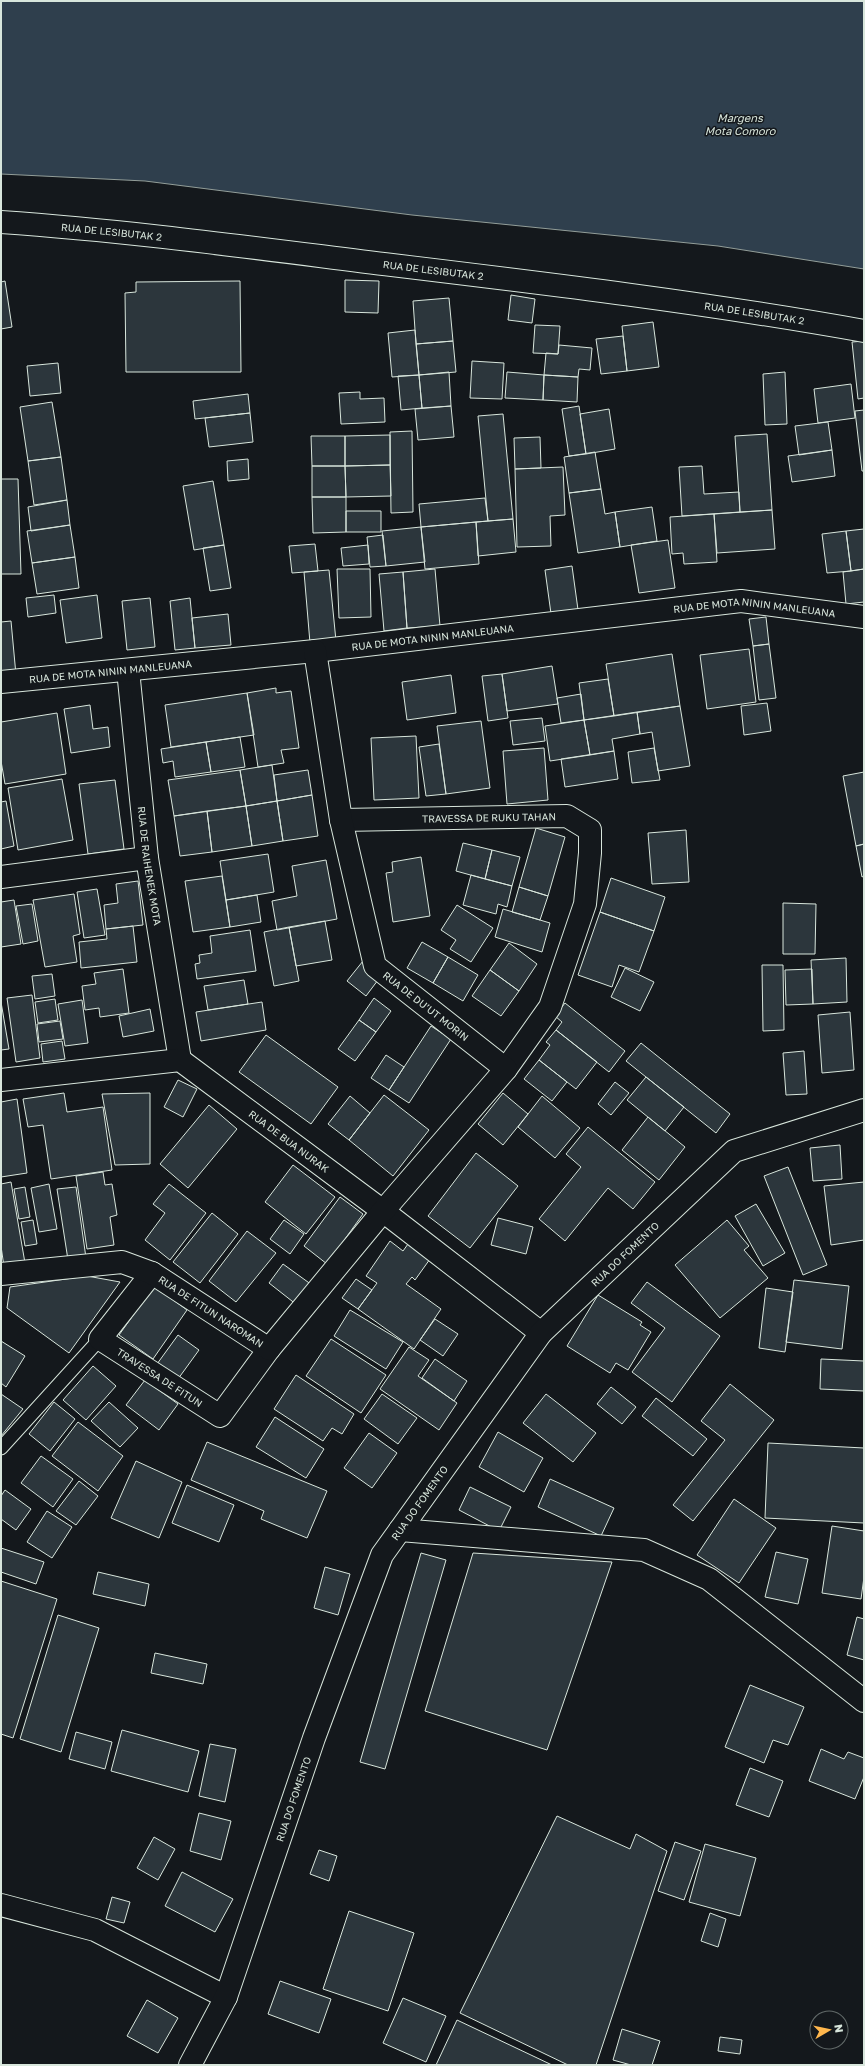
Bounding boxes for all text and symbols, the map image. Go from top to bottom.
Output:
water label: Margens Mota Comoro [705,111,777,137]
street label: RUA DE LESIBUTAK 2 [61,221,163,243]
street label: RUA DE LESIBUTAK 2 [382,258,484,282]
street label: RUA DE LESIBUTAK 2 [704,299,806,327]
street label: RUA DE MOTA NININ MANLEUANA [673,595,836,619]
street label: RUA DE MOTA NININ MANLEUANA [351,622,515,653]
street label: RUA DE MOTA NININ MANLEUANA [29,657,193,685]
street label: RUA DE RAIHENEK MOTA [136,806,164,926]
street label: TRAVESSA DE RUKU TAHAN [422,810,556,825]
street label: RUA DE DU’UT MORIN [381,969,471,1043]
street label: RUA DE BUA NURAK [247,1107,332,1175]
street label: RUA DO FOMENTO [588,1219,661,1289]
street label: RUA DE FITUN NAROMAN [156,1273,266,1350]
street label: TRAVESSA DE FITUN [115,1345,205,1409]
street label: RUA DO FOMENTO [389,1463,450,1542]
street label: RUA DO FOMENTO [273,1755,313,1843]
north arrow [809,2010,849,2050]
text: N [832,2023,846,2034]

